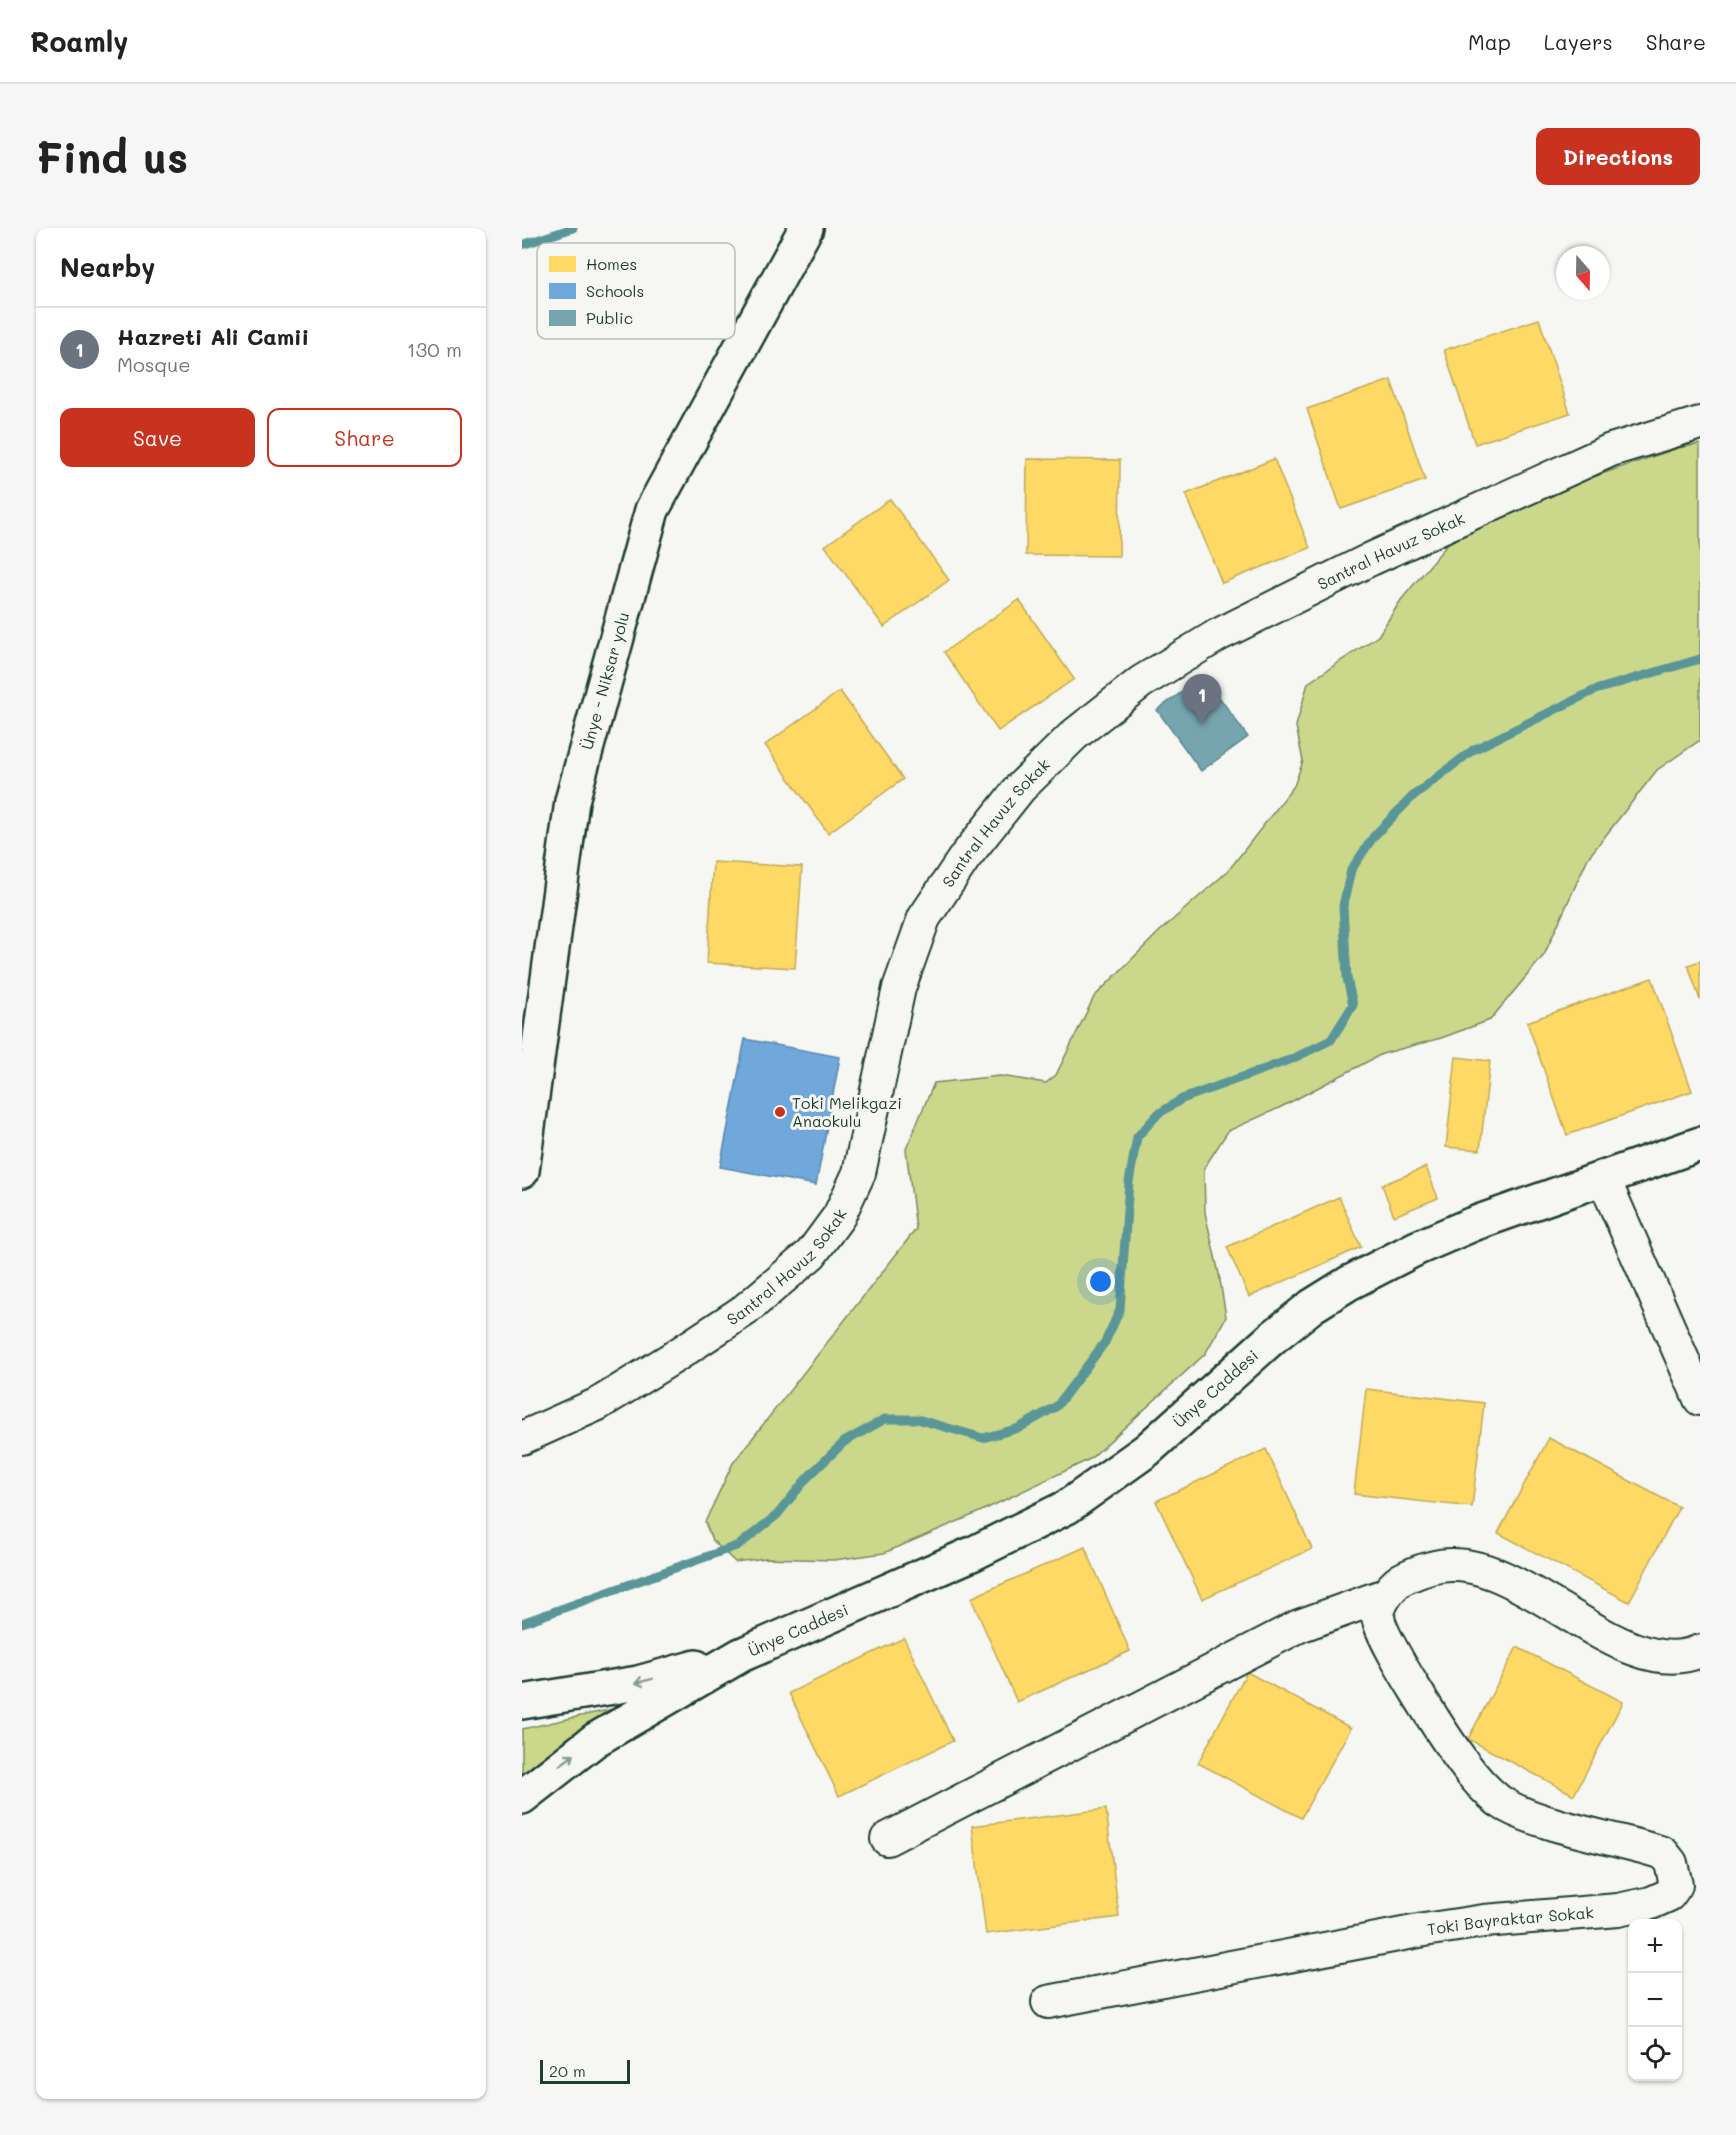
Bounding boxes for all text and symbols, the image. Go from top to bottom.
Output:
text: Roamly [30,23,129,59]
text: Map [1468,28,1511,55]
text: Layers [1544,28,1613,55]
text: Share [1646,28,1706,55]
button: Directions [1536,128,1700,185]
text: Find us [36,129,188,184]
legend [537,243,735,339]
north arrow [1556,246,1610,300]
text: Nearby [60,250,155,284]
text: Homes [586,253,637,274]
text: Schools [586,280,644,301]
text: Public [586,307,633,328]
text: Hazreti Ali Camii [117,322,309,351]
text: 1 [75,336,84,362]
text: 130 m [407,336,462,362]
text: Mosque [117,351,191,377]
button: Save [60,408,255,467]
button: Share [267,408,462,467]
street label: Santral Havuz Sokak [1314,507,1468,594]
street label: Ünye - Niksar yolu [576,610,633,752]
pin: 1 [1182,674,1222,724]
street label: Santral Havuz Sokak [937,754,1054,891]
place label: Toki Melikgazi Anaokulu [792,1092,902,1131]
marker: Toki Melikgazi Anaokulu [773,1105,787,1119]
street label: Santral Havuz Sokak [722,1205,851,1329]
your location [1086,1267,1115,1296]
street label: Ünye Caddesi [1168,1345,1262,1432]
street label: Ünye Caddesi [745,1598,851,1661]
one-way arrow [635,1676,654,1688]
one-way arrow [559,1754,575,1767]
street label: Toki Bayraktar Sokak [1426,1901,1595,1939]
map controls [1628,1919,1682,2081]
button: + [1628,1919,1682,1973]
button: − [1628,1973,1682,2027]
button: locate [1628,2027,1682,2081]
scale bar [540,2057,630,2084]
text: 20 m [549,2060,586,2081]

